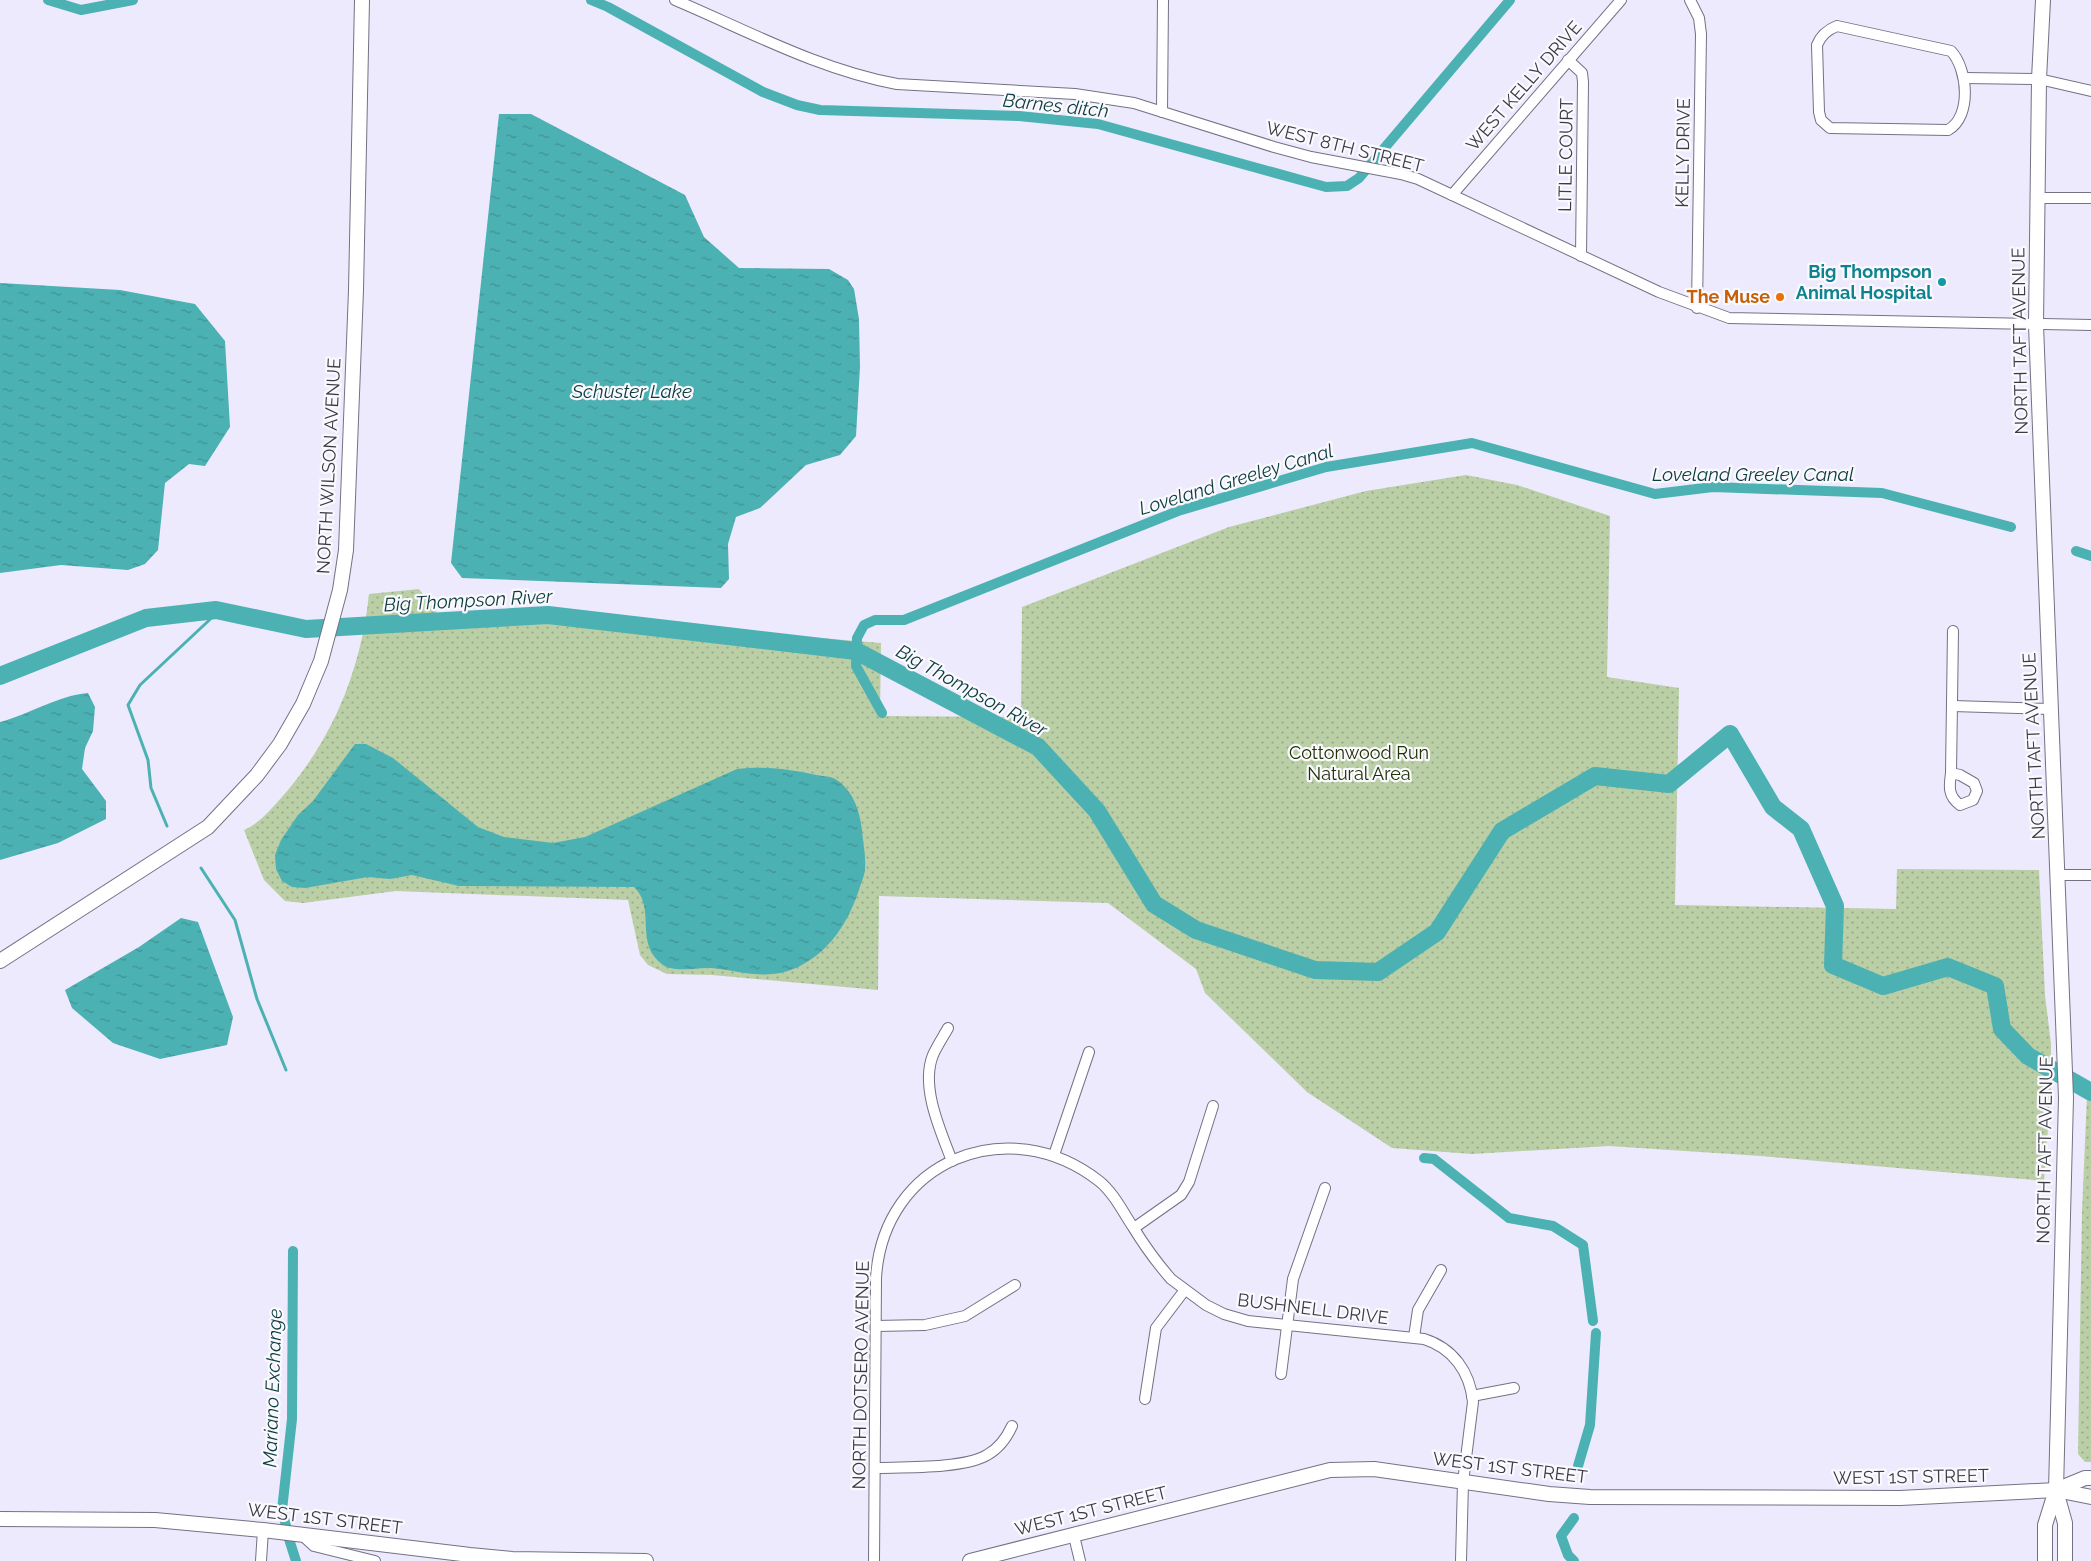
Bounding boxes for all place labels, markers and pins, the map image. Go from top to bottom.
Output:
place label: Big Thompson Animal Hospital [1796,261,1932,303]
marker: Big Thompson Animal Hospital [1936,276,1948,288]
place label: The Muse [1687,286,1770,307]
marker: The Muse [1774,291,1786,303]

